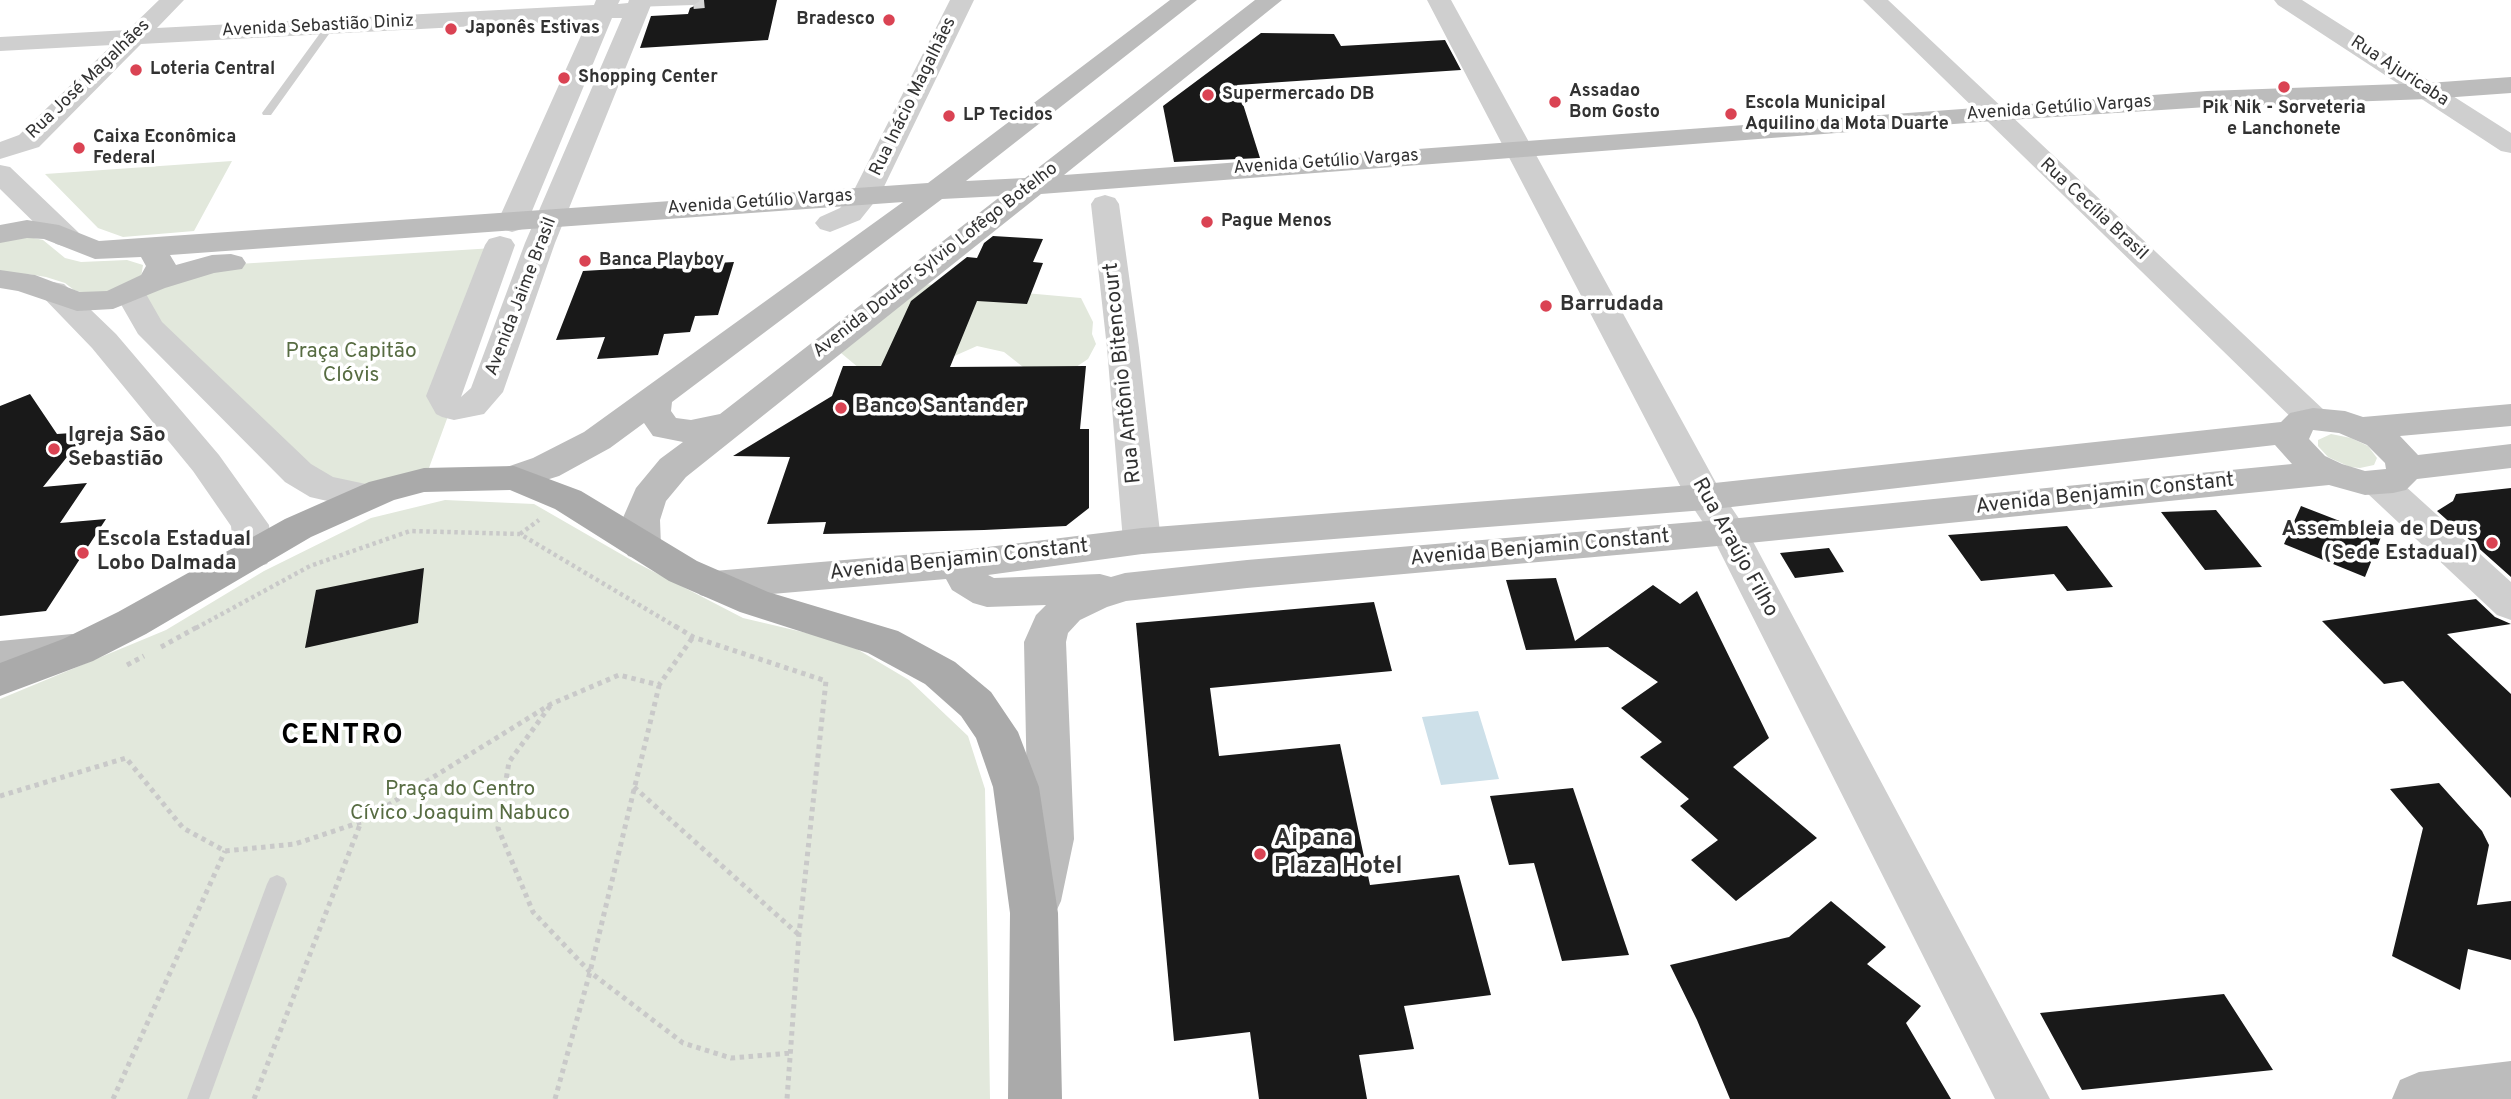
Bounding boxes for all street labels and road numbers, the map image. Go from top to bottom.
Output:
street label: Avenida Sebastião Diniz [221,11,415,43]
street label: Rua Inácio Magalhães [866,14,962,180]
street label: Rua José Magalhães [23,16,155,144]
street label: Rua Ajuricaba [2346,32,2452,112]
street label: Avenida Getúlio Vargas [1966,92,2152,126]
street label: Avenida Getúlio Vargas [1233,146,1419,180]
street label: Rua Cecília Brasil [2035,154,2151,266]
street label: Avenida Doutor Sylvio Lofêgo Botelho [809,159,1063,363]
street label: Avenida Getúlio Vargas [667,186,853,220]
street label: Avenida Jaime Brasil [482,215,562,379]
street label: Rua Antônio Bitencourt [1100,261,1148,485]
street label: Avenida Benjamin Constant [1974,469,2236,521]
street label: Rua Araújo Filho [1685,474,1783,622]
street label: Avenida Benjamin Constant [1409,525,1671,573]
street label: Avenida Benjamin Constant [828,535,1090,587]

